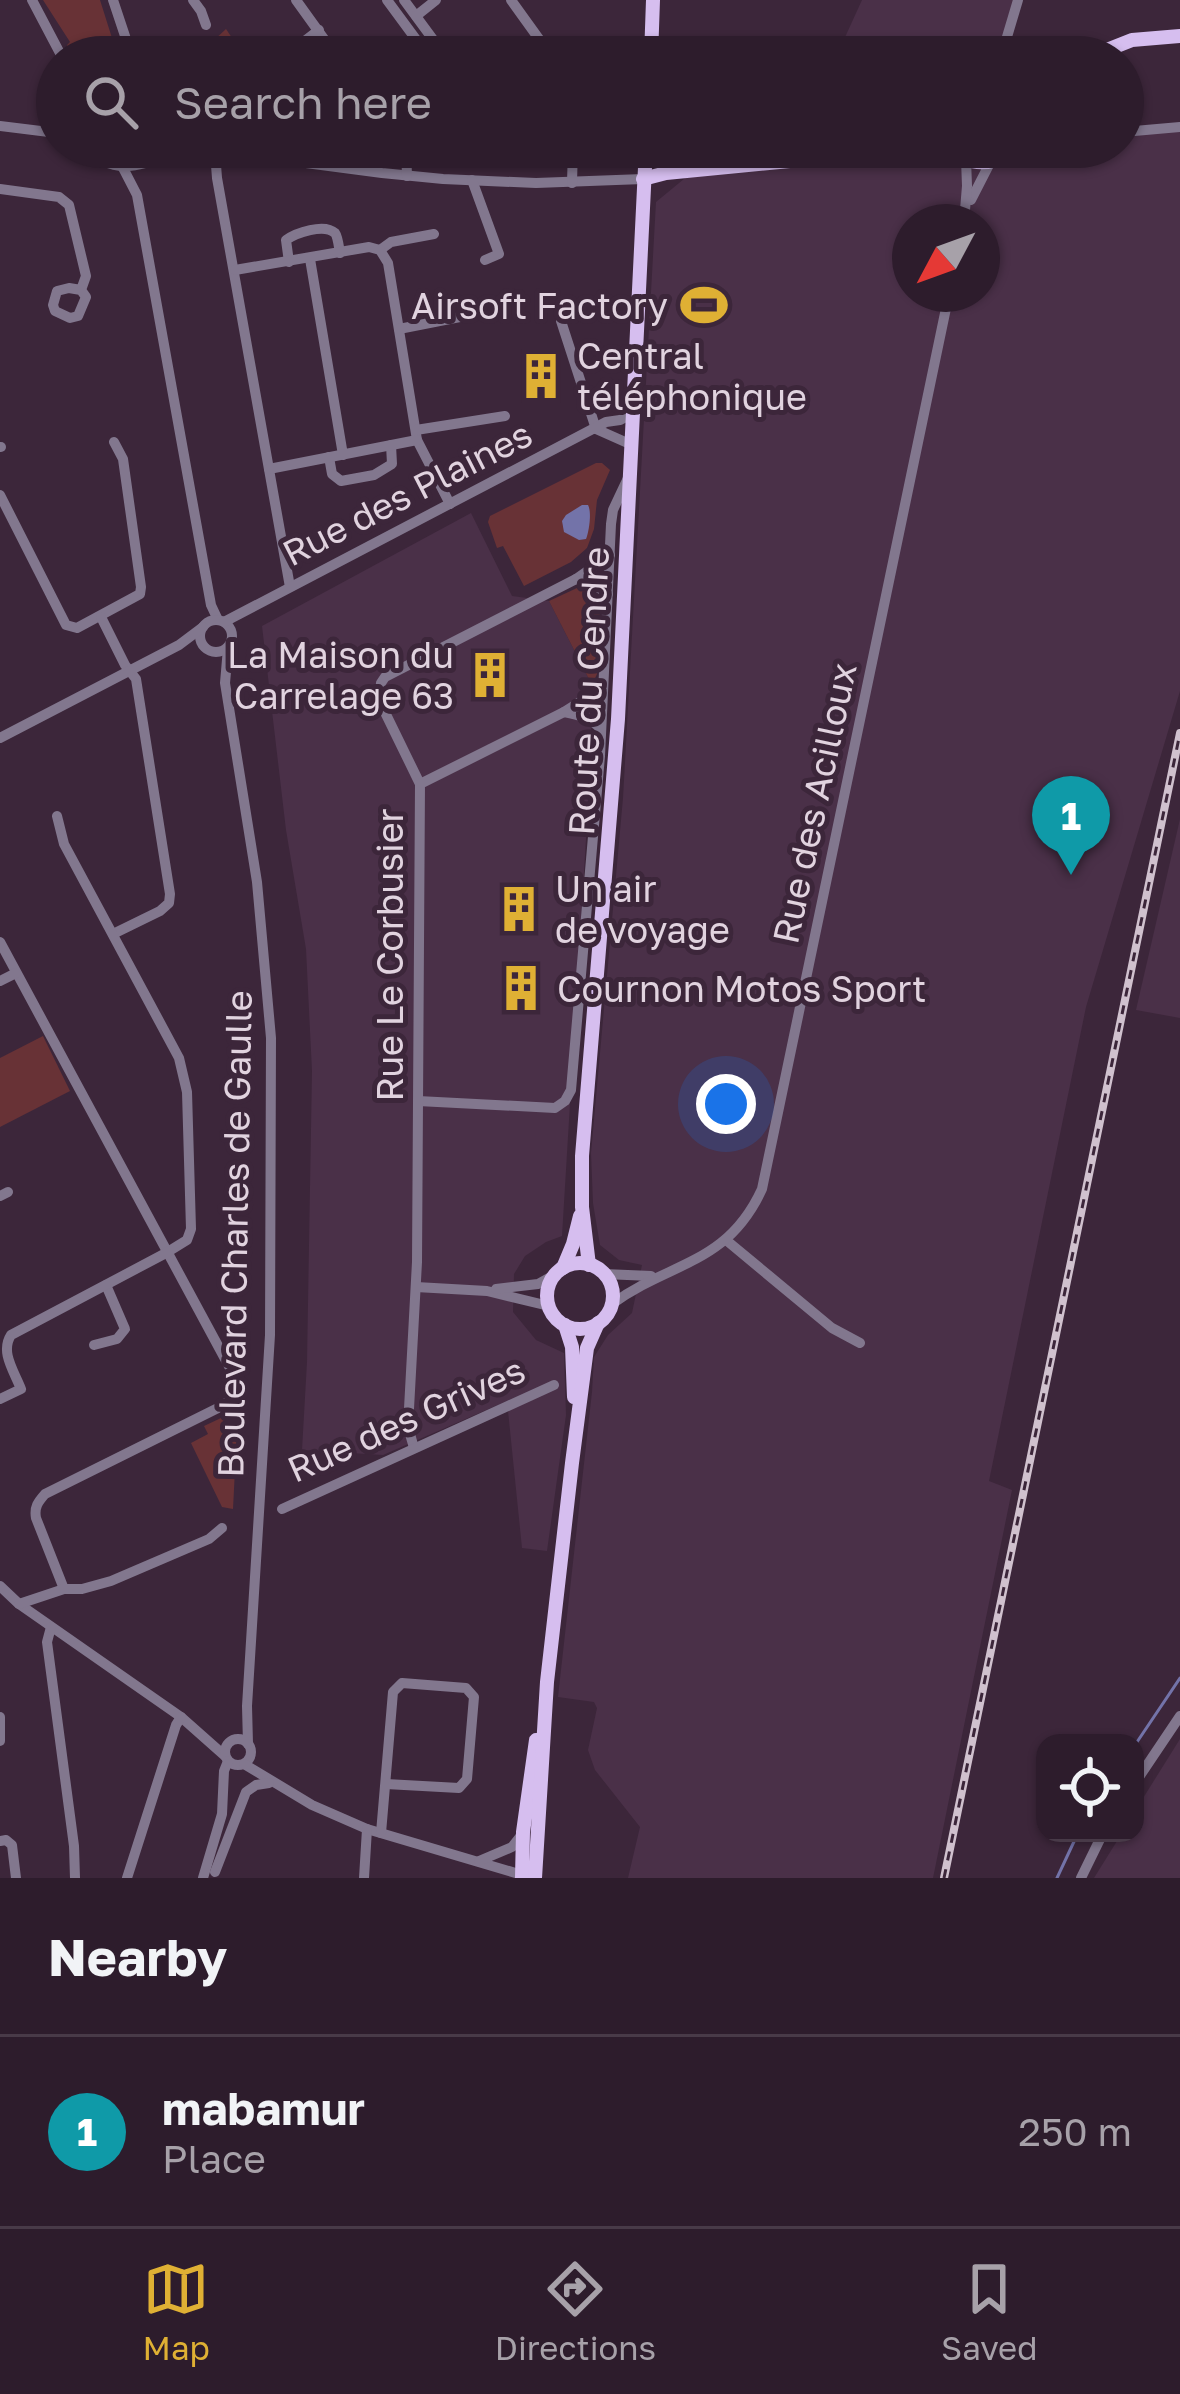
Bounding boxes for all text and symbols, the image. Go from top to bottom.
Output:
search box [36,36,1144,168]
icon: search [78,69,144,135]
text: Search here [174,75,432,129]
north arrow [892,204,1000,312]
sports icon: Airsoft Factory [679,280,729,330]
place label: Airsoft Factory [411,284,668,327]
place label: Central téléphonique [577,334,807,418]
building icon: Central téléphonique [516,351,566,401]
street label: Rue des Plaines [275,412,539,574]
street label: Route du Cendre [559,546,617,836]
place label: La Maison du Carrelage 63 [227,633,454,717]
building icon: La Maison du Carrelage 63 [465,650,515,700]
street label: Rue des Acilloux [763,659,865,947]
pin: 1 [1032,776,1110,875]
street label: Rue Le Corbusier [368,808,411,1102]
place label: Un air de voyage [555,867,730,951]
building icon: Un air de voyage [494,884,544,934]
building icon: Cournon Motos Sport [496,963,546,1013]
place label: Cournon Motos Sport [557,967,926,1010]
street label: Boulevard Charles de Gaulle [208,990,260,1478]
your location [696,1074,756,1134]
street label: Rue des Grives [281,1347,531,1491]
map controls [1036,1734,1144,1842]
button: locate [1036,1734,1144,1842]
text: Nearby [48,1926,227,1987]
text: mabamur [162,2081,365,2135]
text: 1 [77,2108,97,2155]
text: 250 m [1018,2108,1132,2155]
text: Place [162,2135,266,2182]
tab: Map [143,2256,210,2367]
tab: Directions [495,2256,656,2367]
tab: Saved [941,2256,1037,2367]

